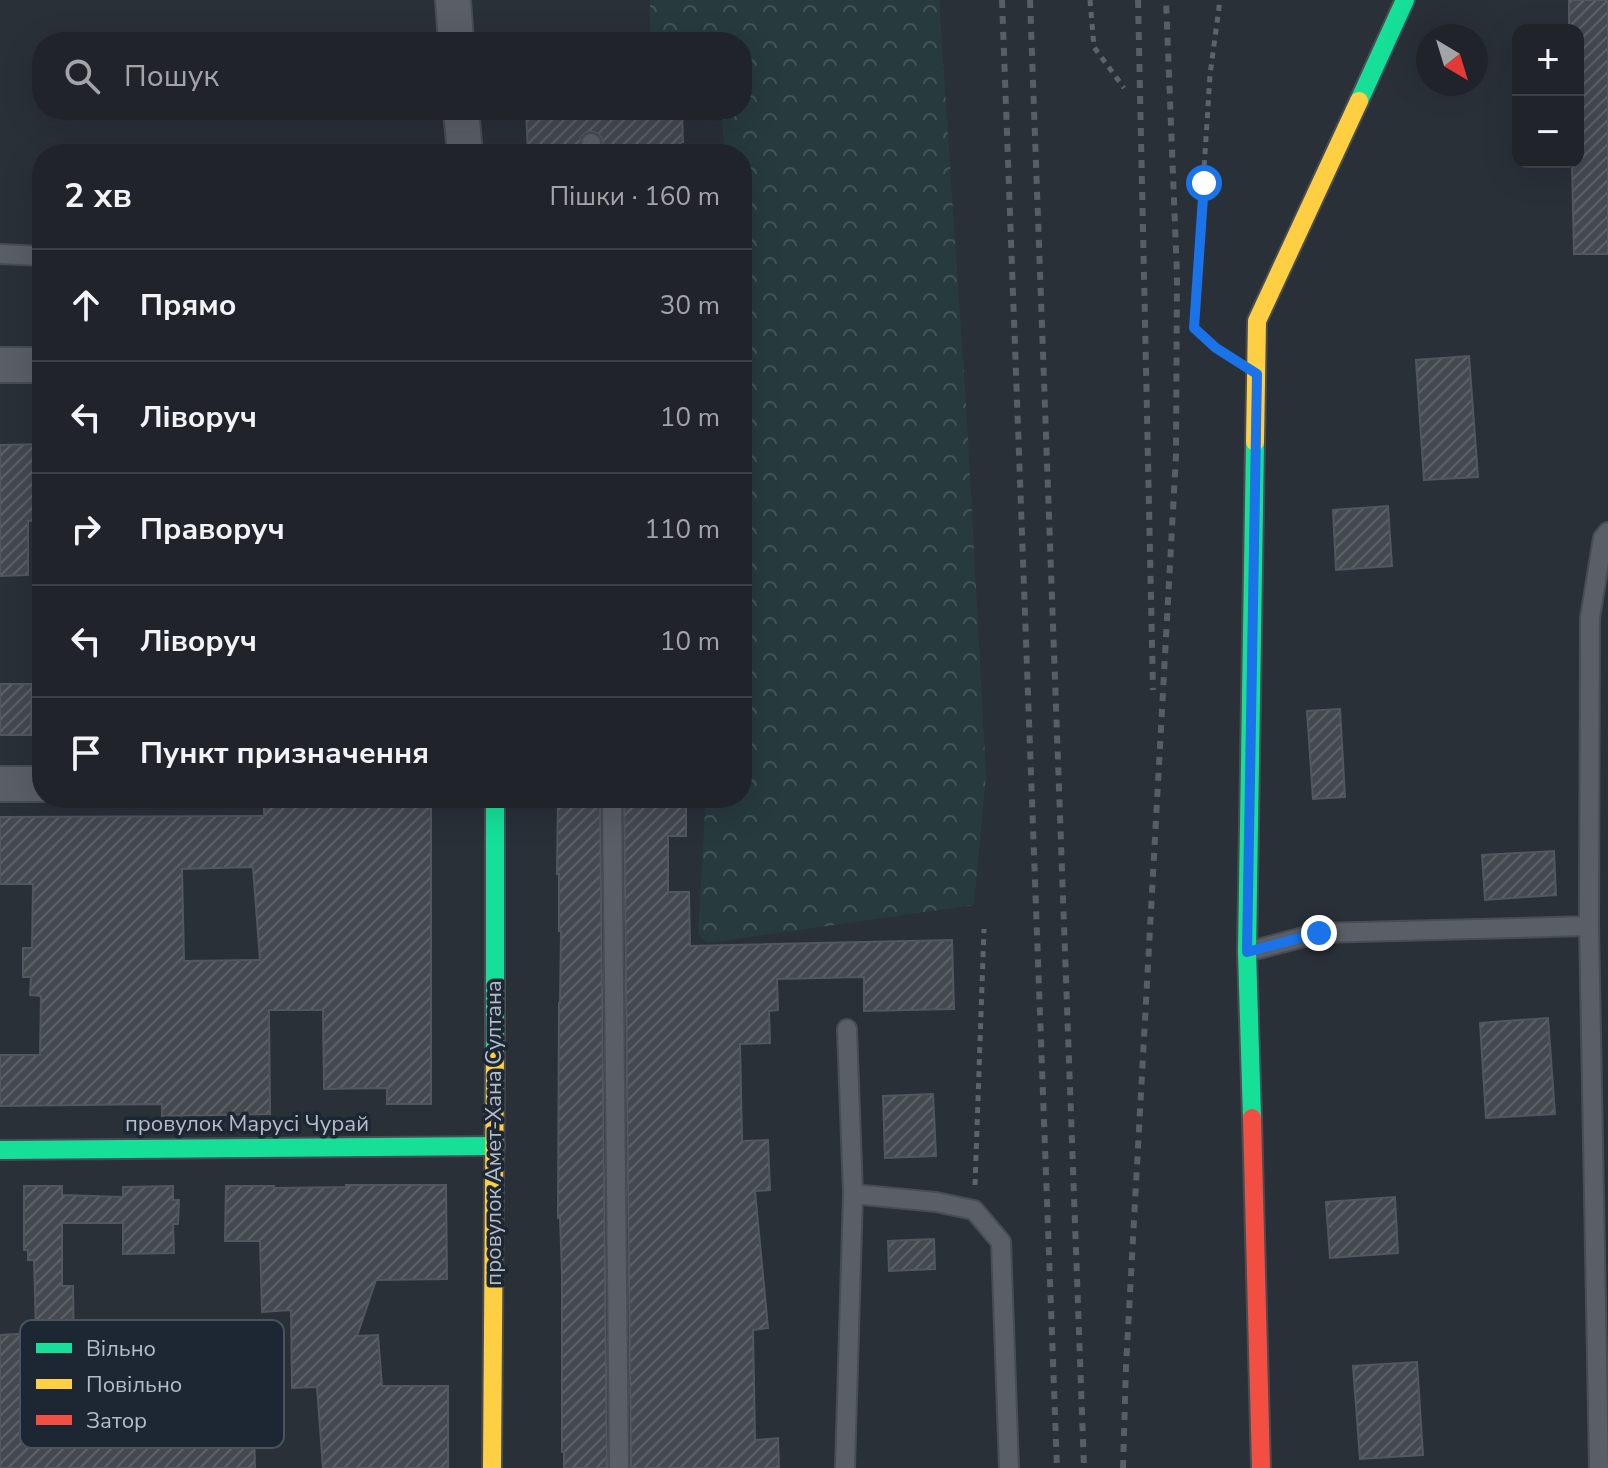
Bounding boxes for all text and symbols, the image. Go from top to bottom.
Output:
north arrow [1416,24,1488,96]
map controls [1512,24,1584,168]
button: + [1512,24,1584,96]
search box [32,32,752,120]
icon: search [60,54,104,98]
text: Пошук [124,56,219,97]
button: − [1512,96,1584,168]
route start [1186,165,1222,201]
text: 2 хв [64,173,132,219]
text: Пішки · 160 m [549,179,720,214]
icon: ahead [64,283,108,327]
text: Прямо [140,285,237,326]
text: 30 m [660,288,720,323]
icon: left [64,395,108,439]
text: Ліворуч [140,397,257,438]
text: 10 m [660,400,720,435]
icon: right [64,507,108,551]
text: Праворуч [140,509,285,550]
text: 110 m [644,512,720,547]
icon: left [64,619,108,663]
text: Ліворуч [140,621,257,662]
text: 10 m [660,624,720,659]
icon: arrive [64,731,108,775]
text: Пункт призначення [140,733,429,774]
route end [1301,915,1337,951]
street label: провулок Амет-Хана Султана [479,980,509,1286]
street label: провулок Марусі Чурай [125,1109,369,1139]
legend [20,1320,284,1448]
text: Вільно [86,1334,156,1364]
text: Повільно [86,1370,182,1400]
text: Затор [86,1406,147,1436]

